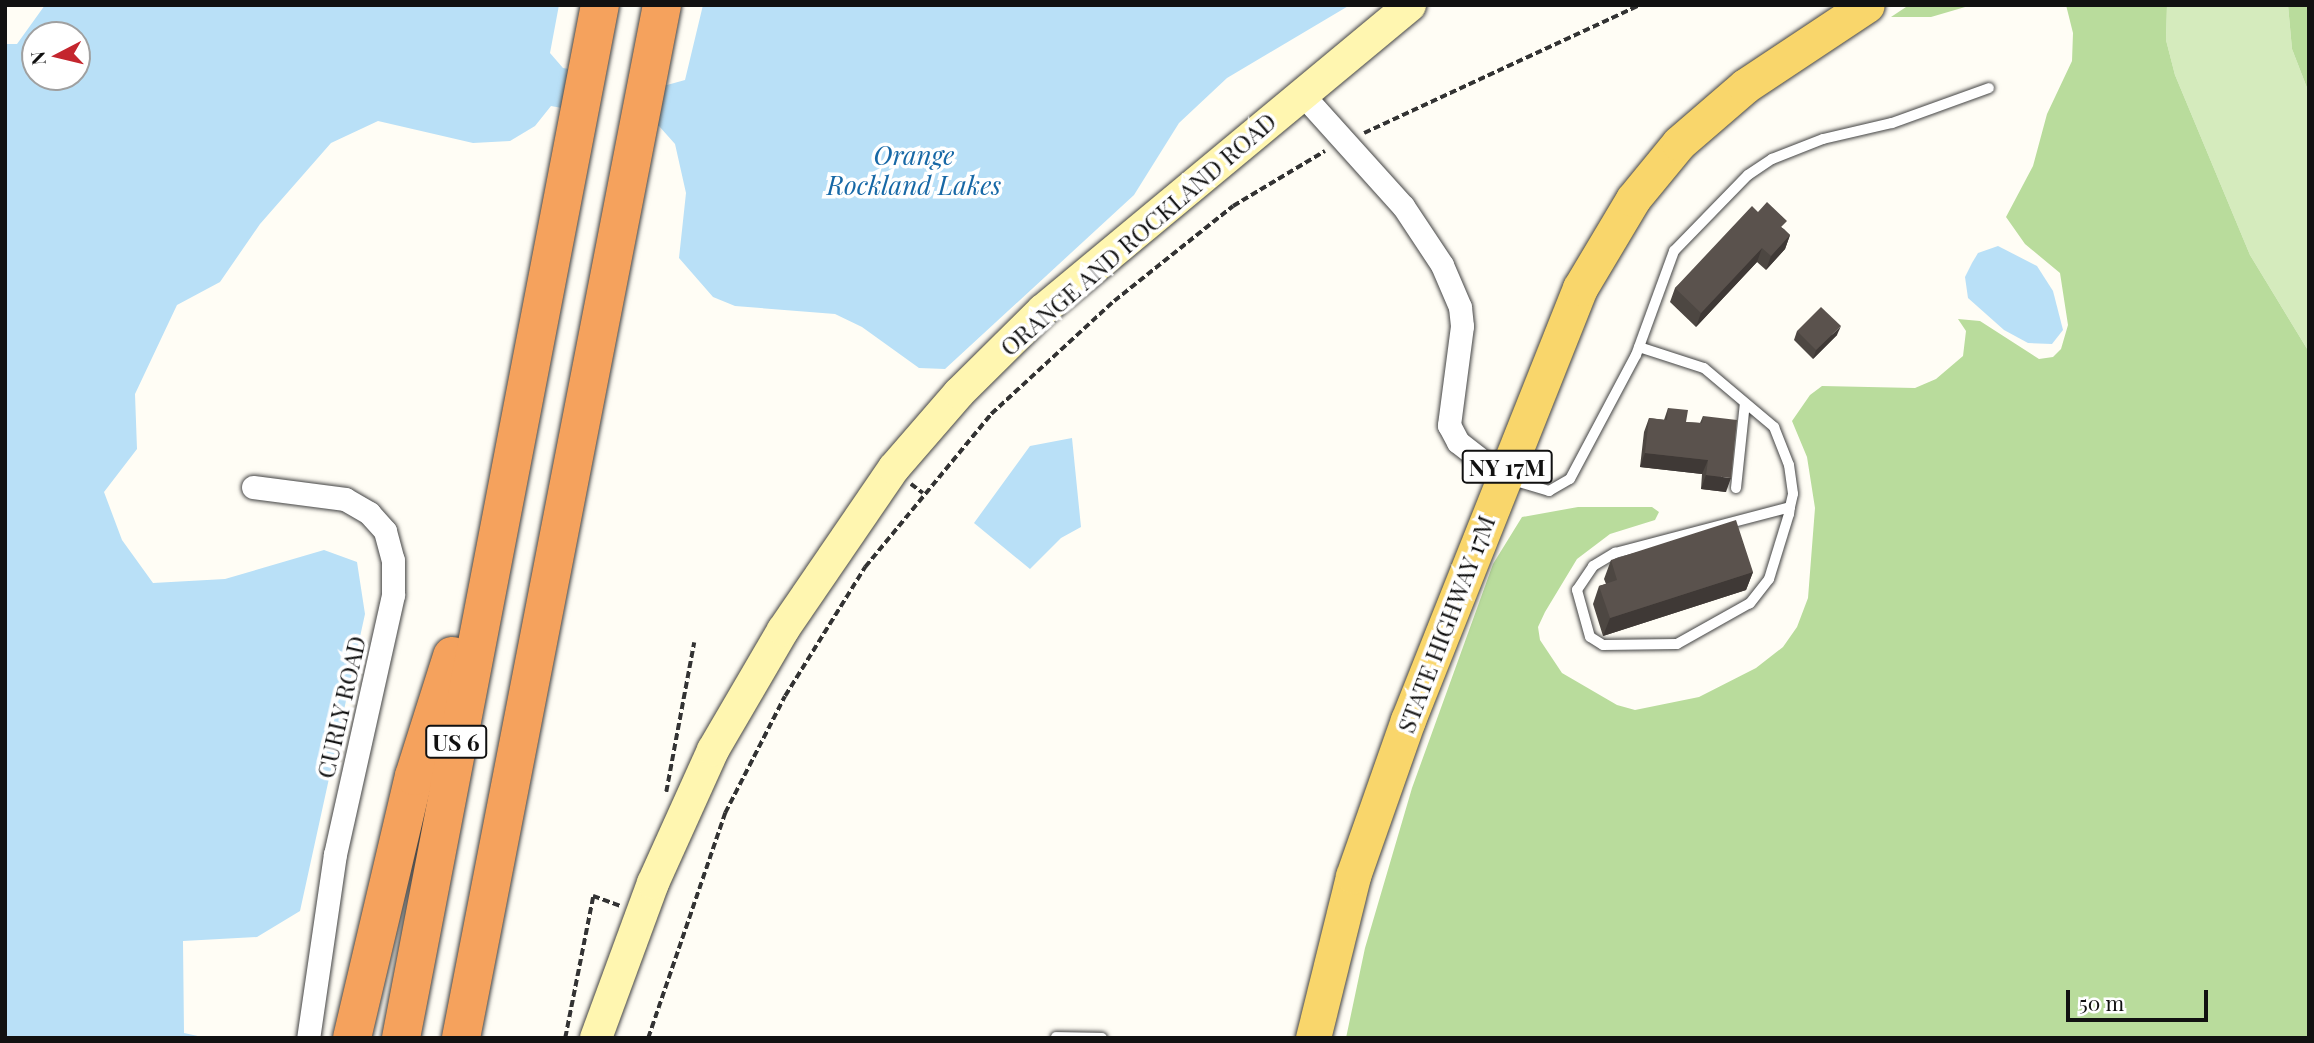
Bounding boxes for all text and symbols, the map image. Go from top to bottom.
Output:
north arrow [21,21,91,91]
text: N [23,50,51,67]
street label: ORANGE AND ROCKLAND ROAD [994,106,1282,362]
water label: Orange Rockland Lakes [827,139,1001,200]
road number: NY 17M [1462,447,1552,486]
street label: STATE HIGHWAY 17M [1391,511,1501,737]
street label: CURLY ROAD [311,633,371,781]
road number: US 6 [424,722,488,762]
scale bar [2069,976,2211,1020]
text: 50 m [2079,988,2124,1016]

